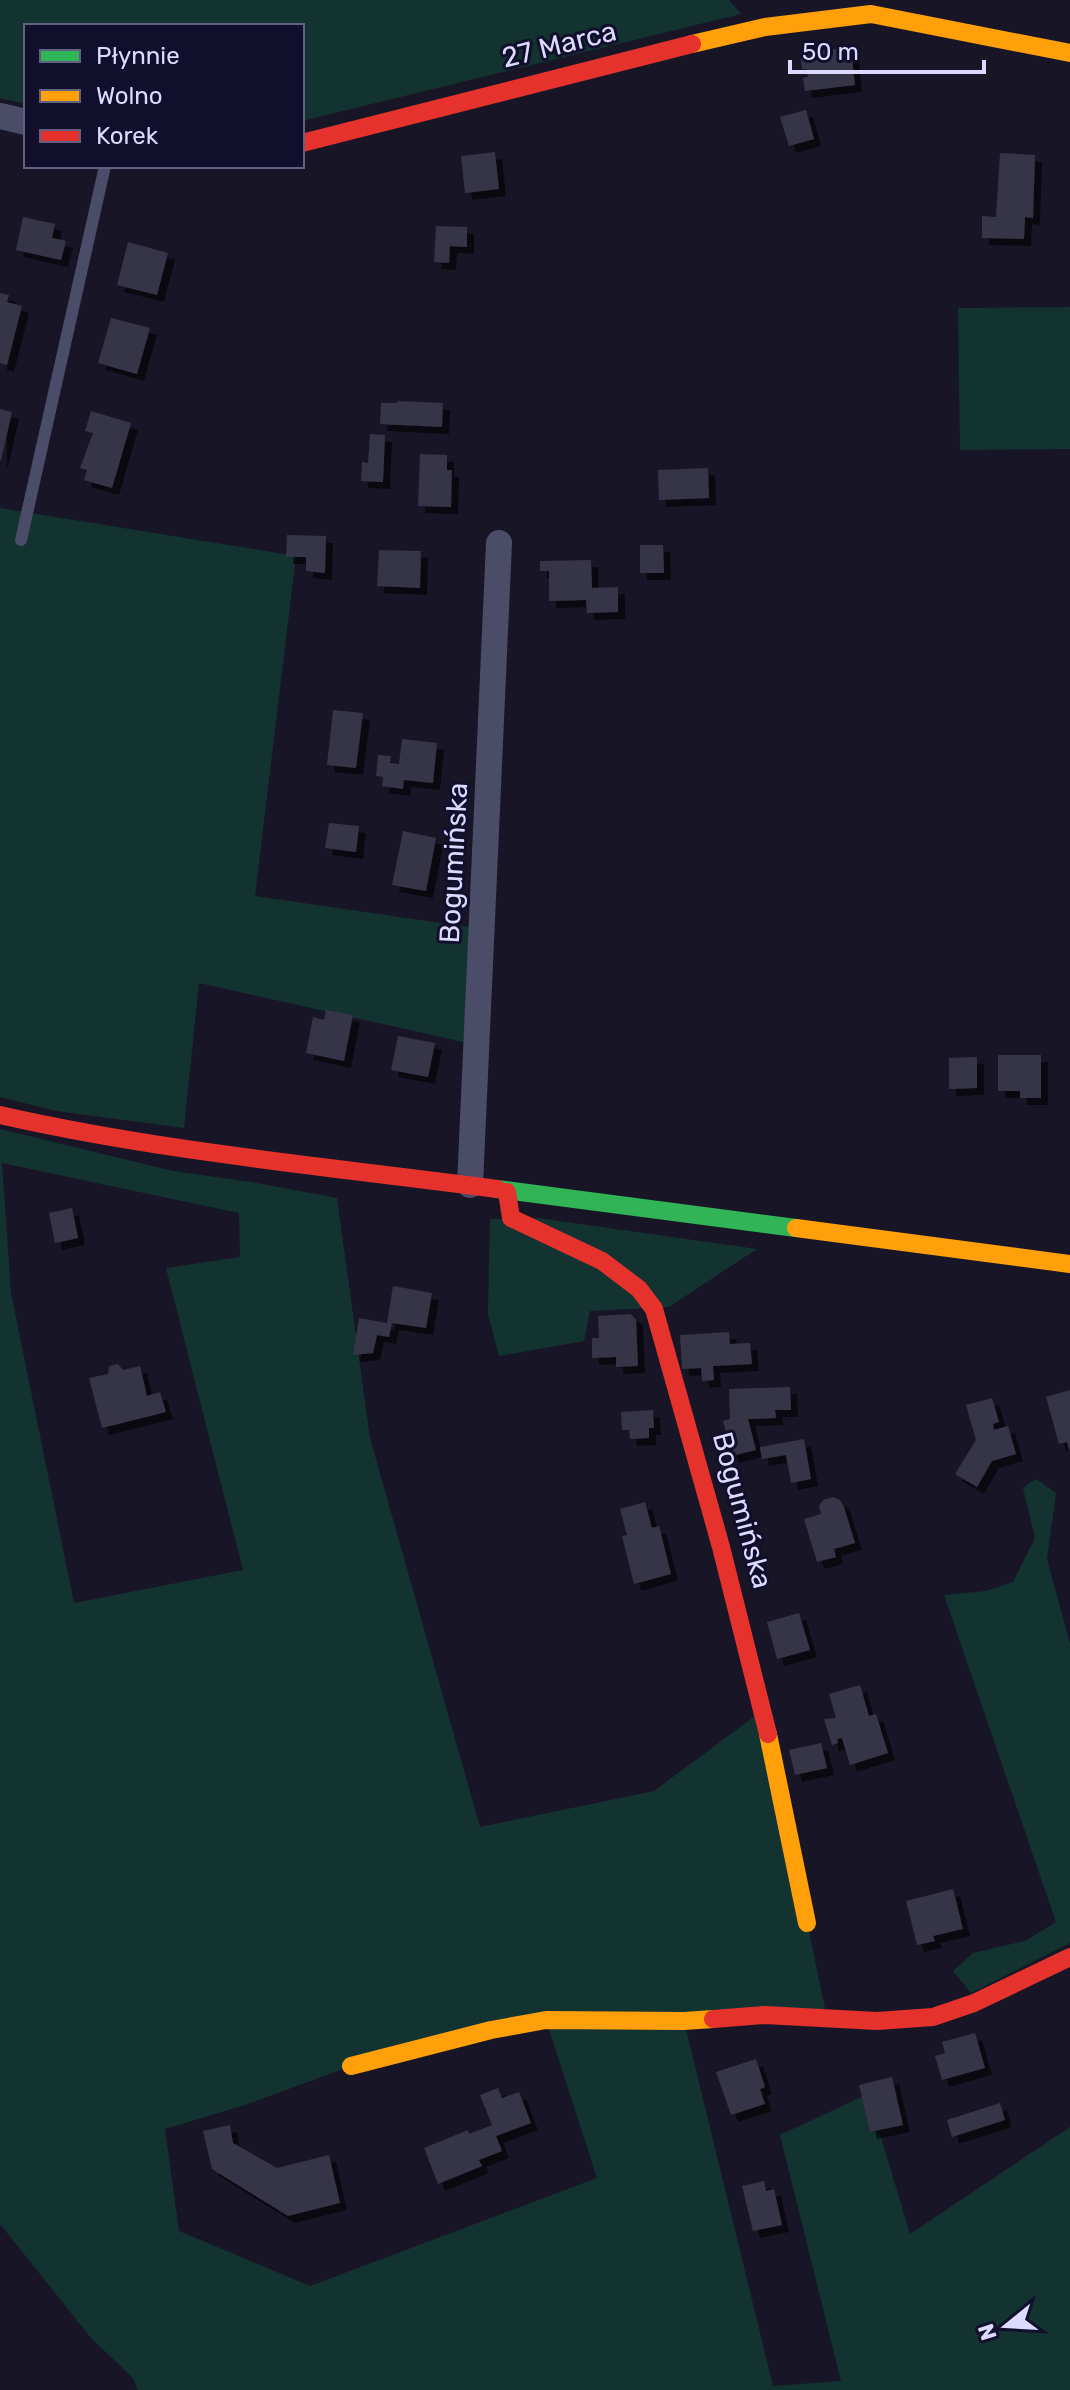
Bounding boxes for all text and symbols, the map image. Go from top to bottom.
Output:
street label: 27 Marca [499,14,620,75]
legend [24,24,304,168]
scale bar [790,24,984,74]
text: 50 m [802,38,859,66]
text: Płynnie [96,42,180,70]
text: Wolno [96,82,163,110]
text: Korek [96,122,159,150]
street label: Bogumińska [433,782,474,944]
street label: Bogumińska [706,1428,779,1592]
north arrow [966,2286,1046,2366]
text: N [972,2320,1003,2344]

